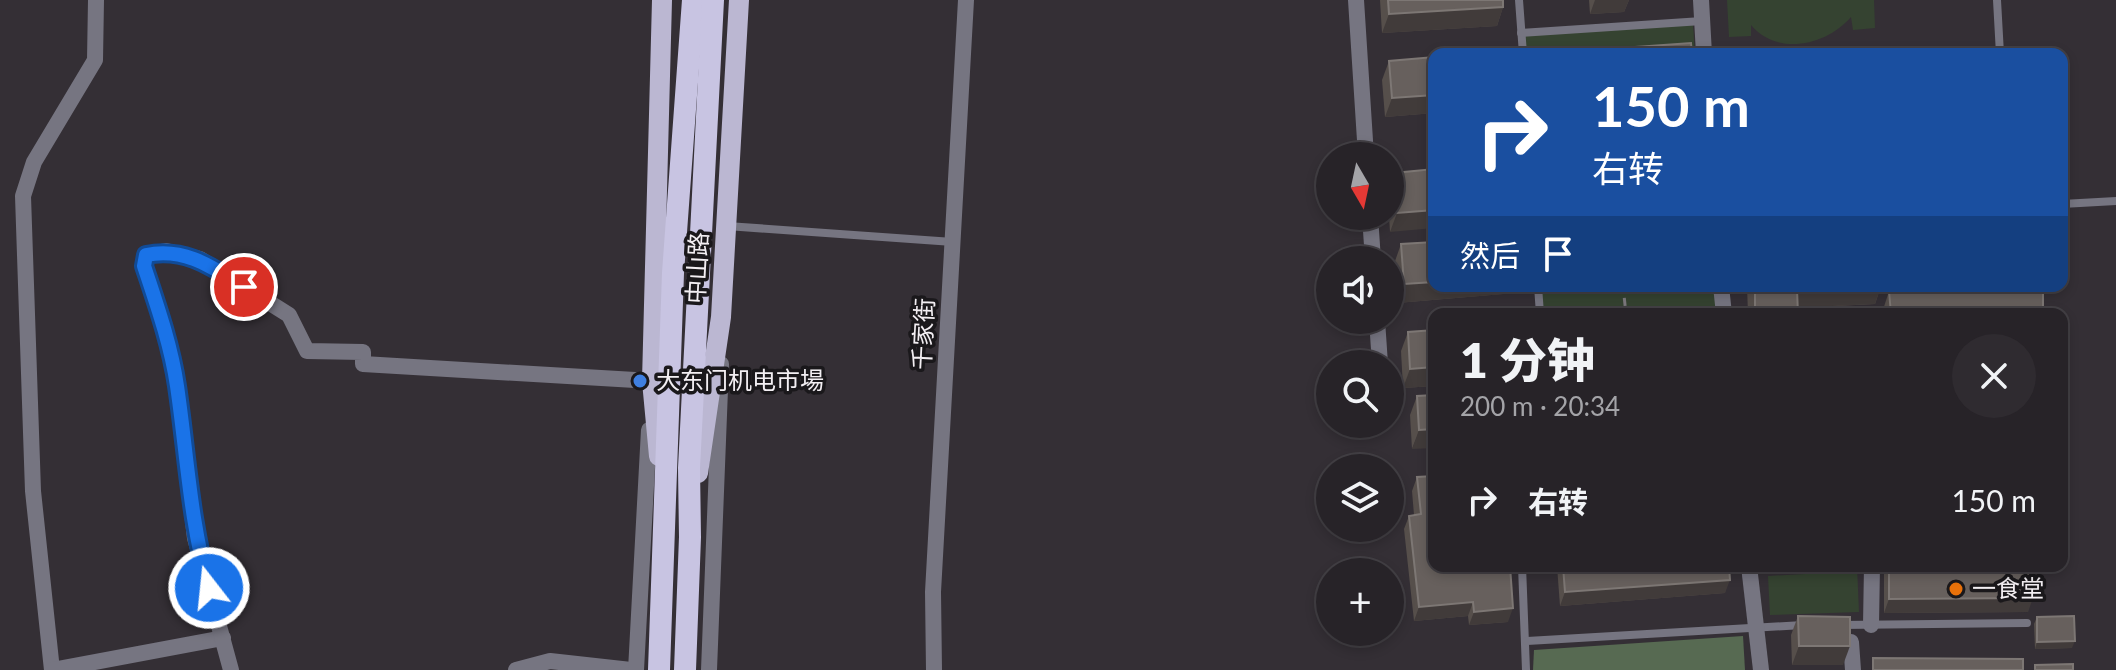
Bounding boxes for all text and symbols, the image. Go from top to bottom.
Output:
text: 150 m [1592,72,1750,139]
icon: right [1460,80,1564,184]
north arrow [1316,142,1404,230]
map controls [1316,142,1404,646]
text: 右转 [1592,146,1664,190]
street label: 中山路 [680,231,713,305]
icon: arrive [1536,232,1580,276]
text: 然后 [1460,237,1520,273]
button: sound [1316,246,1404,334]
pin [210,253,278,321]
icon: arrive [222,265,266,309]
street label: 千家街 [906,297,939,371]
text: 1 分钟 [1460,331,1595,388]
button: close [1952,334,2036,418]
button: search [1316,350,1404,438]
place label: 大东门机电市場 [656,365,824,394]
marker: 大东门机电市場 [631,372,649,390]
text: 200 m · 20:34 [1460,390,1620,422]
button: layers [1316,454,1404,542]
icon: right [1460,478,1504,522]
text: 150 m [1951,482,2036,518]
text: 右转 [1528,483,1588,519]
position arrow [167,546,251,630]
button: + [1316,558,1404,646]
place label: 一食堂 [1972,573,2044,602]
marker: 一食堂 [1947,580,1965,598]

